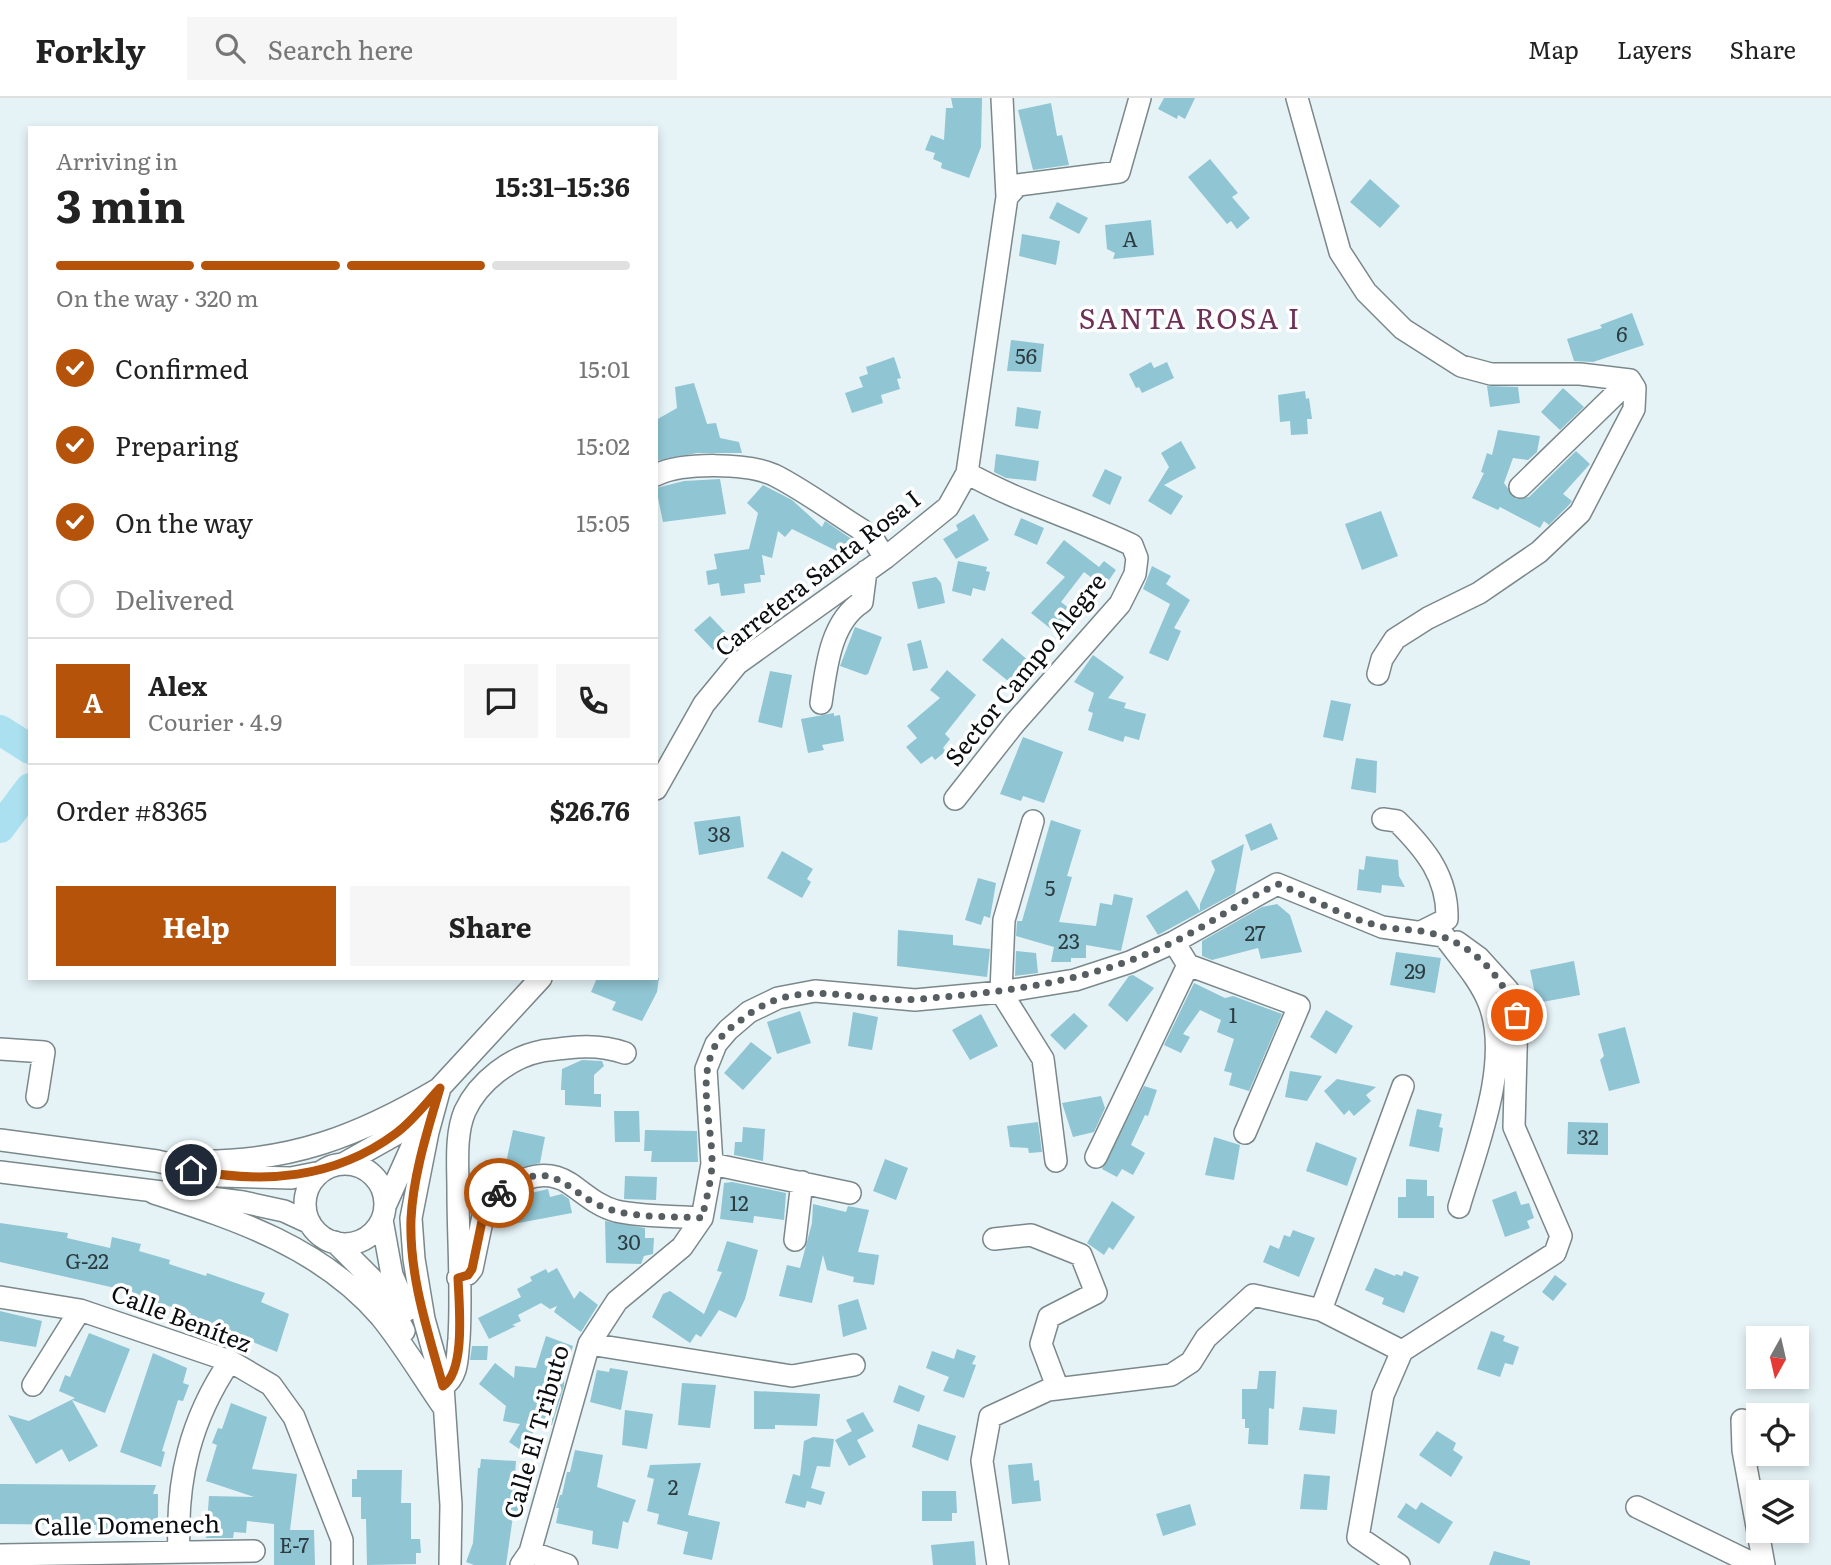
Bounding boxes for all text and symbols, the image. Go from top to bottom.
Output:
search box [187,17,677,80]
text: Forkly [35,24,145,73]
icon: search [211,29,249,67]
text: Search here [267,29,413,68]
text: Map [1528,31,1579,66]
text: Layers [1617,31,1691,66]
text: Share [1729,31,1796,66]
text: Arriving in [56,143,178,177]
text: 15:31–15:36 [496,166,630,205]
text: 3 min [56,169,186,237]
house number: A [1122,222,1138,253]
text: On the way · 320 m [56,280,259,314]
district label: SANTA ROSA I [1079,296,1301,338]
house number: 6 [1616,317,1628,348]
house number: 56 [1015,339,1037,370]
text: Confirmed [115,348,249,387]
icon: check [56,349,94,387]
text: 15:01 [579,351,630,385]
text: Preparing [115,425,238,464]
icon: check [56,426,94,464]
text: 15:02 [577,428,630,462]
street label: Carretera Santa Rosa I [706,480,927,664]
text: On the way [115,502,253,541]
icon: check [56,503,94,541]
text: 15:05 [576,505,630,539]
street label: Sector Campo Alegre [935,564,1113,772]
text: Delivered [115,579,234,618]
button: chat [464,664,538,738]
button: phone [556,664,630,738]
text: Alex [148,665,207,704]
text: A [83,682,103,721]
text: Courier · 4.9 [148,704,282,738]
text: Order #8365 [56,790,207,829]
text: $26.76 [550,790,630,829]
house number: 38 [708,817,730,848]
house number: 5 [1045,871,1055,902]
button: Help [56,886,336,966]
button: Share [350,886,630,966]
house number: 27 [1244,916,1266,947]
house number: 23 [1058,924,1080,955]
house number: 29 [1404,954,1426,985]
pin [1487,985,1547,1045]
icon: bag [1498,996,1536,1034]
house number: 1 [1229,998,1238,1029]
house number: 32 [1577,1120,1599,1151]
pin [161,1140,221,1200]
icon: home [172,1151,210,1189]
courier [464,1158,534,1228]
icon: bike [480,1174,518,1212]
house number: 12 [729,1186,749,1217]
house number: 30 [617,1225,641,1256]
house number: G-22 [65,1244,109,1275]
street label: Calle Benítez [107,1274,257,1360]
north arrow [1746,1326,1810,1390]
map controls [1746,1326,1809,1543]
street label: Calle El Tributo [493,1340,576,1522]
button: locate [1746,1403,1809,1466]
house number: 2 [668,1470,678,1501]
button: layers [1746,1480,1809,1543]
street label: Calle Domenech [34,1504,220,1543]
house number: E-7 [279,1528,309,1559]

